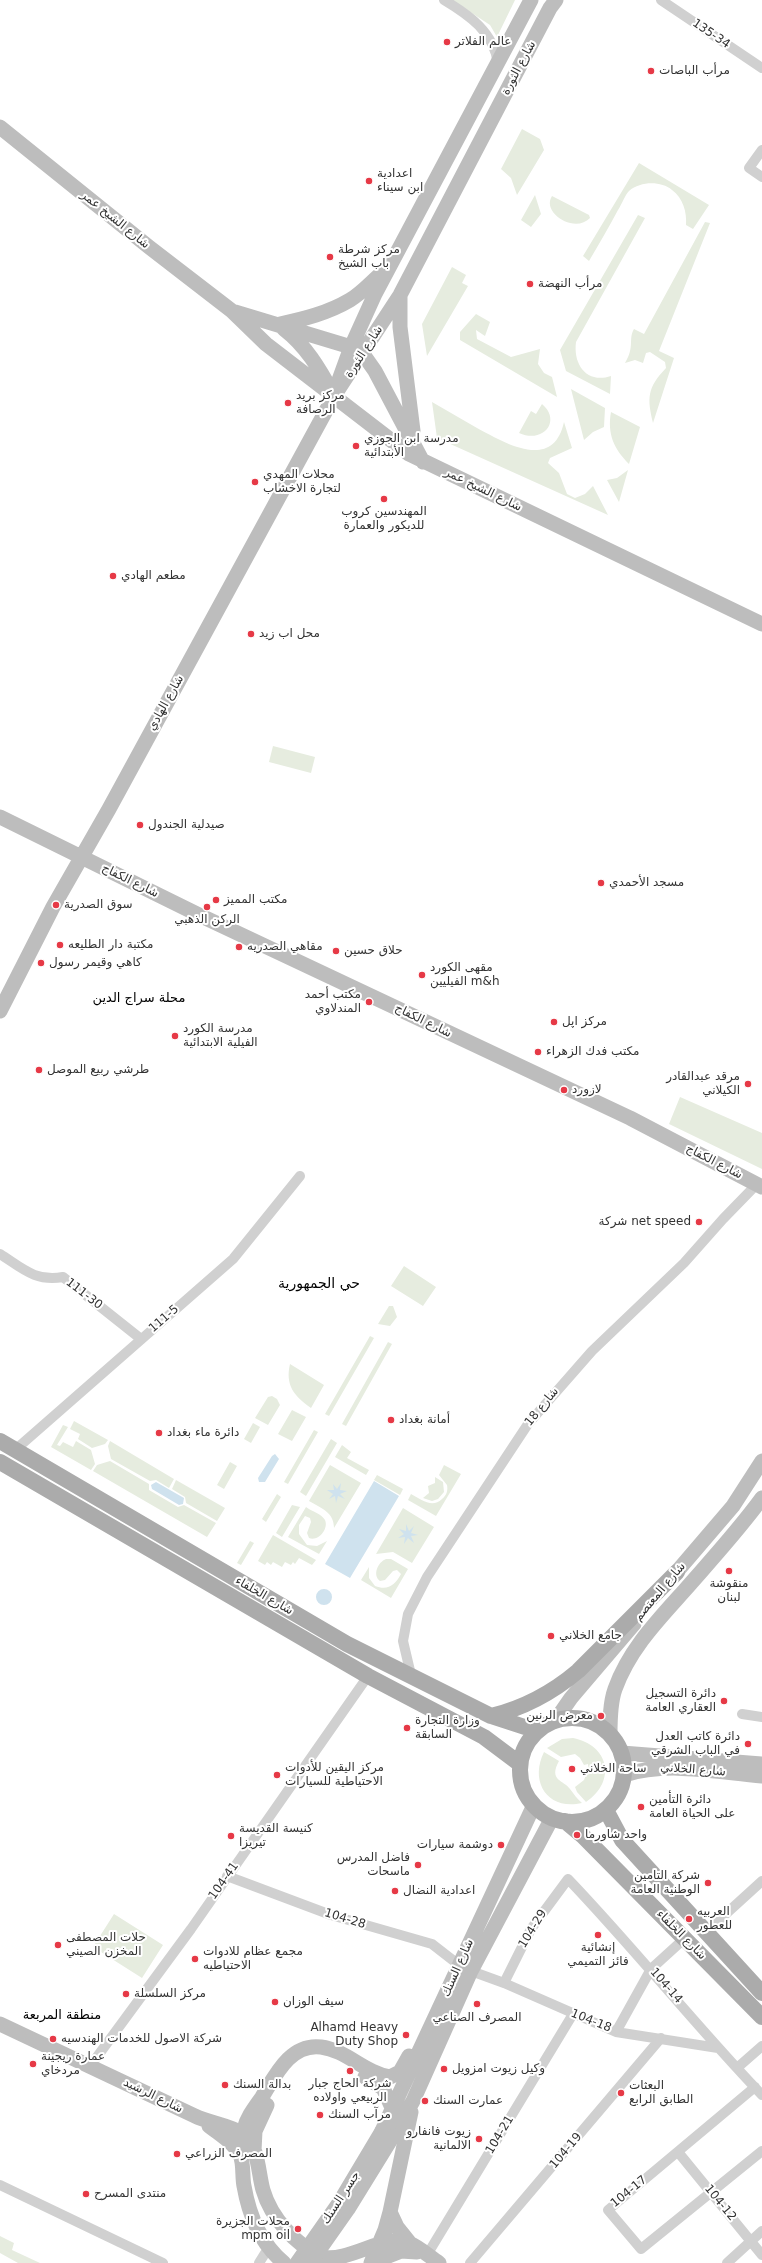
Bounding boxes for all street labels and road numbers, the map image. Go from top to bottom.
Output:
street label: 135-34 [689,16,733,52]
street label: شارع الثورة [499,38,539,98]
street label: شارع الشيخ عمر [78,188,152,252]
street label: شارع الثورة [342,323,386,381]
street label: شارع الشيخ عمر [442,465,524,515]
street label: شارع الهادي [145,673,187,733]
street label: شارع الكفاح [99,861,161,901]
street label: شارع الكفاح [392,1001,454,1041]
street label: شارع الكفاح [683,1142,745,1182]
street label: 111-30 [63,1275,105,1313]
street label: 111-5 [146,1302,182,1336]
street label: شارع 18 [522,1385,562,1429]
street label: شارع المعتصم [631,1560,689,1624]
street label: شارع الخلفاء [232,1574,296,1618]
street label: شارع الخلاني [660,1761,726,1779]
street label: 104-41 [206,1859,242,1903]
street label: 104-28 [323,1906,367,1932]
street label: 104-29 [516,1907,550,1951]
street label: شارع الخلفاء [653,1907,709,1963]
street label: شارع السنك [439,1937,477,1999]
street label: 104-14 [647,1965,685,2007]
street label: 104-18 [569,2006,613,2036]
street label: شارع الرشيد [121,2075,185,2117]
street label: 104-21 [483,2113,517,2157]
street label: 104-19 [547,2130,585,2172]
street label: جسر السنك [319,2169,363,2227]
street label: 104-17 [608,2173,650,2211]
street label: 104-12 [701,2182,739,2224]

